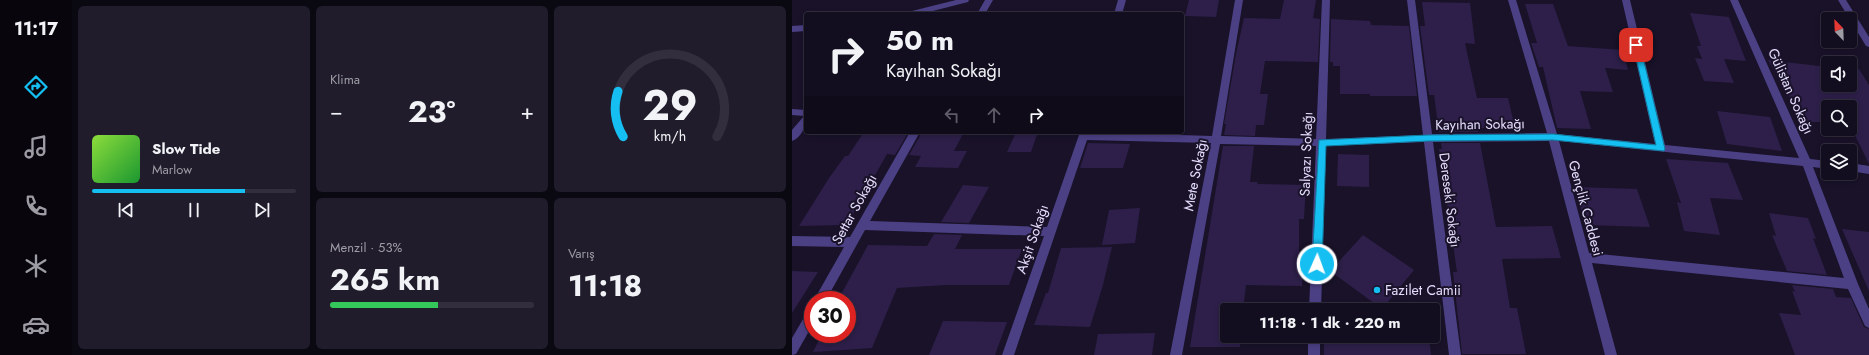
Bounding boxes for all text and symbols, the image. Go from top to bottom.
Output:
north arrow [1821,12,1857,48]
map controls [1821,12,1857,180]
text: 11:17 [14,16,58,42]
text: 50 m [886,20,954,61]
icon: right [820,28,872,80]
pin [1619,28,1653,62]
icon: arrive [1625,34,1647,56]
street label: Gülistan Sokağı [1763,45,1819,137]
button: sound [1821,56,1857,92]
text: Kayıhan Sokağı [886,58,1002,84]
text: Klima [330,70,360,89]
icon: directions [22,73,50,101]
text: 29 [642,75,698,136]
text: 23° [408,90,455,133]
text: − [330,95,343,127]
text: + [520,95,534,127]
button: search [1821,100,1857,136]
icon: left [941,104,963,126]
icon: ahead [983,104,1005,126]
icon: right [1025,104,1047,126]
street label: Salyazı Sokağı [1295,111,1317,197]
street label: Kayıhan Sokağı [1435,113,1525,135]
text: km/h [654,125,686,145]
icon: music [22,133,50,161]
street label: Mete Sokağı [1178,137,1212,213]
text: Slow Tide [152,138,220,160]
button: layers [1821,144,1857,180]
street label: Dereseki Sokağı [1434,152,1466,248]
street label: Gençlik Caddesi [1564,158,1608,258]
text: Marlow [152,160,192,179]
street label: Settar Sokağı [827,170,881,248]
icon: phone [22,192,50,220]
icon: previous [115,199,137,221]
icon: pause [183,199,205,221]
icon: next [251,199,273,221]
street label: Akşit Sokağı [1011,202,1053,276]
text: Menzil · 53% [330,238,402,257]
position arrow [1296,243,1338,285]
text: Varış [568,244,595,263]
icon: climate [22,252,50,280]
text: 265 km [330,258,440,301]
text: 11:18 [568,264,642,307]
place label: Fazilet Camii [1385,280,1461,300]
marker: Fazilet Camii [1372,285,1382,295]
speed limit sign: 30 [804,291,856,343]
icon: car [22,311,50,339]
text: 11:18 · 1 dk · 220 m [1259,312,1401,334]

